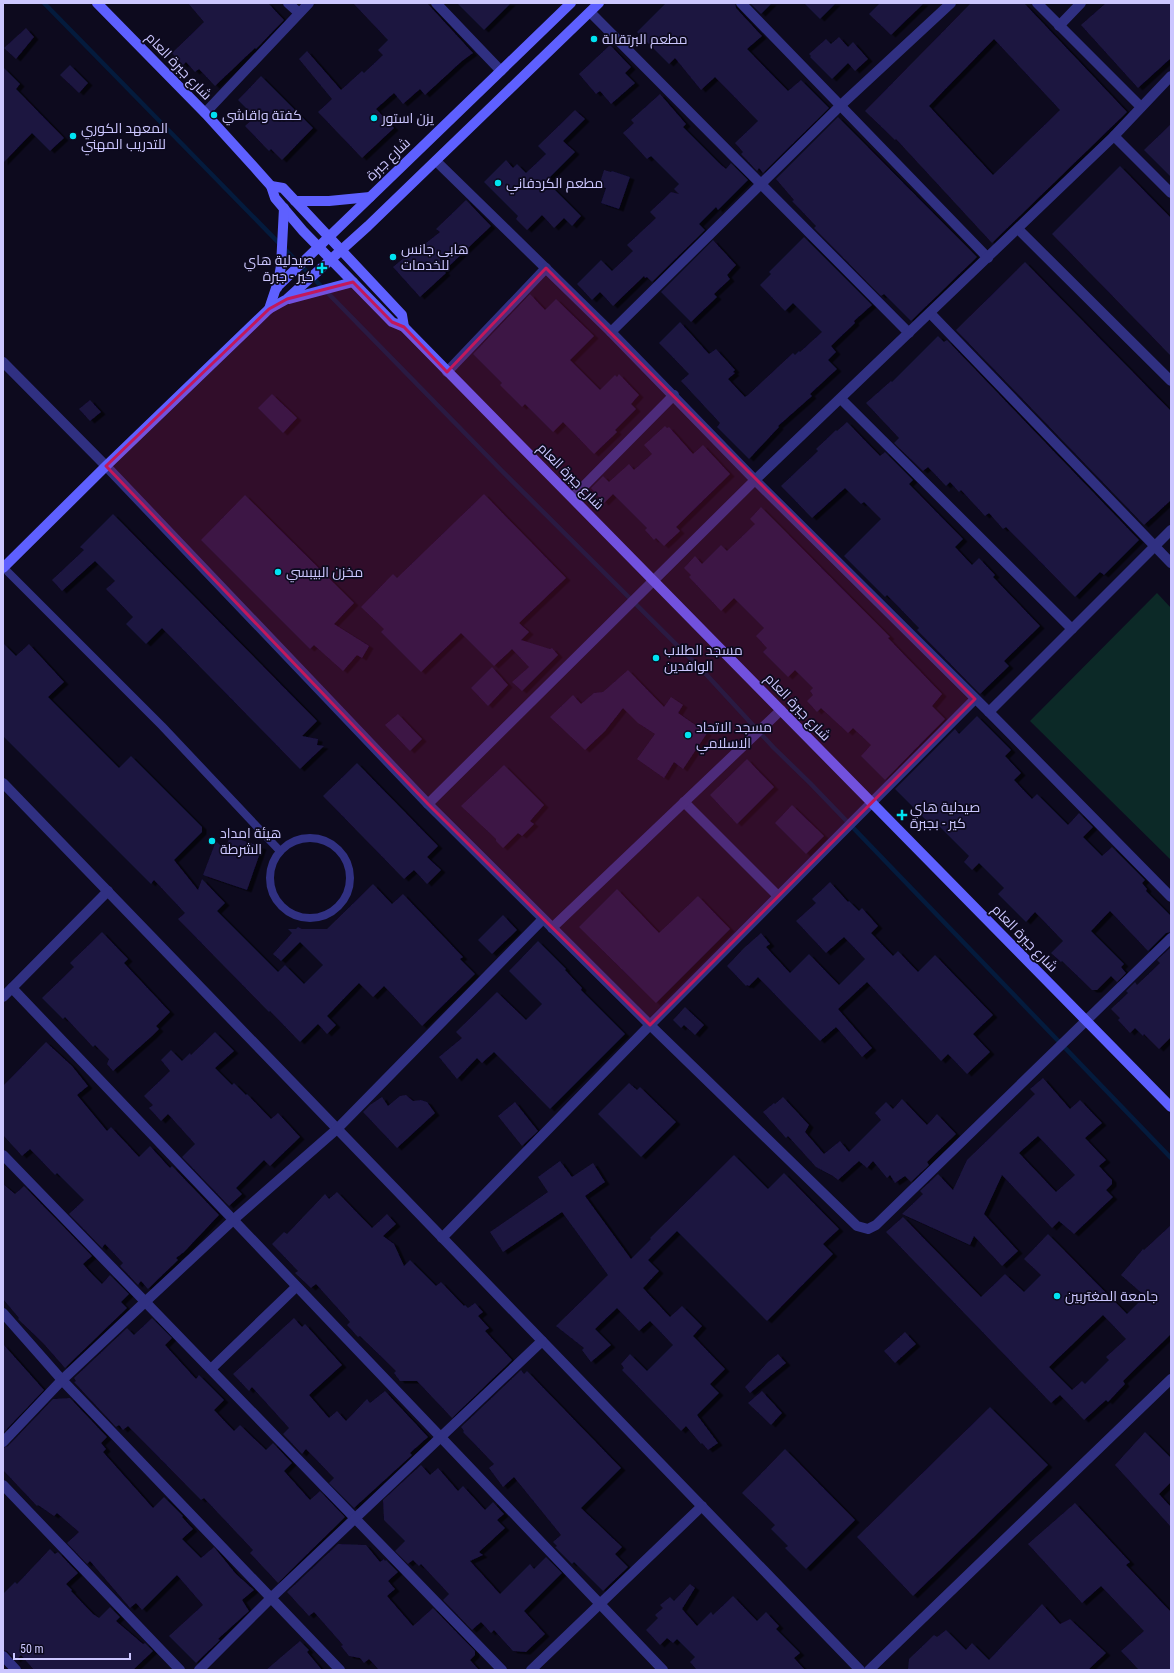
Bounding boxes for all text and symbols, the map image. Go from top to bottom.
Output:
street label: شارع جبرة العام [142,29,215,104]
place label: مطعم البرتقالة [602,31,688,49]
marker: مطعم البرتقالة [589,34,599,44]
place label: كفتة واقاشي [222,107,302,126]
marker: كفتة واقاشي [209,110,219,120]
place label: يزن استور [381,110,434,126]
marker: يزن استور [369,113,379,123]
place label: المعهد الكوري للتدريب المهني [81,120,168,156]
marker: المعهد الكوري للتدريب المهني [68,131,78,141]
street label: شارع جبرة [363,134,414,184]
place label: مطعم الكردفاني [506,175,603,195]
marker: مطعم الكردفاني [493,178,503,188]
place label: هابي جانس للخدمات [401,241,469,273]
place label: صيدلية هاي كير - جبرة [244,252,314,284]
marker: هابي جانس للخدمات [388,252,398,262]
marker: صيدلية هاي كير - جبرة [317,263,327,273]
street label: شارع جبرة العام [533,440,607,514]
place label: مخزن البيبسي [286,564,363,583]
marker: مخزن البيبسي [273,567,283,577]
place label: مسجد الطلاب الوافدين [664,642,743,674]
marker: مسجد الطلاب الوافدين [651,653,661,663]
street label: شارع جبرة العام [761,670,834,745]
place label: مسجد الاتحاد الاسلامي [696,719,772,755]
marker: مسجد الاتحاد الاسلامي [683,730,693,740]
place label: صيدلية هاي كير - بجبرة [910,799,980,831]
marker: صيدلية هاي كير - بجبرة [897,810,907,820]
place label: هيئة امداد الشرطة [220,825,281,857]
marker: هيئة امداد الشرطة [207,836,217,846]
street label: شارع جبرة العام [988,901,1061,976]
place label: جامعة المغتربين [1065,1288,1158,1304]
marker: جامعة المغتربين [1052,1291,1062,1301]
scale bar [14,1635,130,1661]
text: 50 m [20,1642,44,1656]

